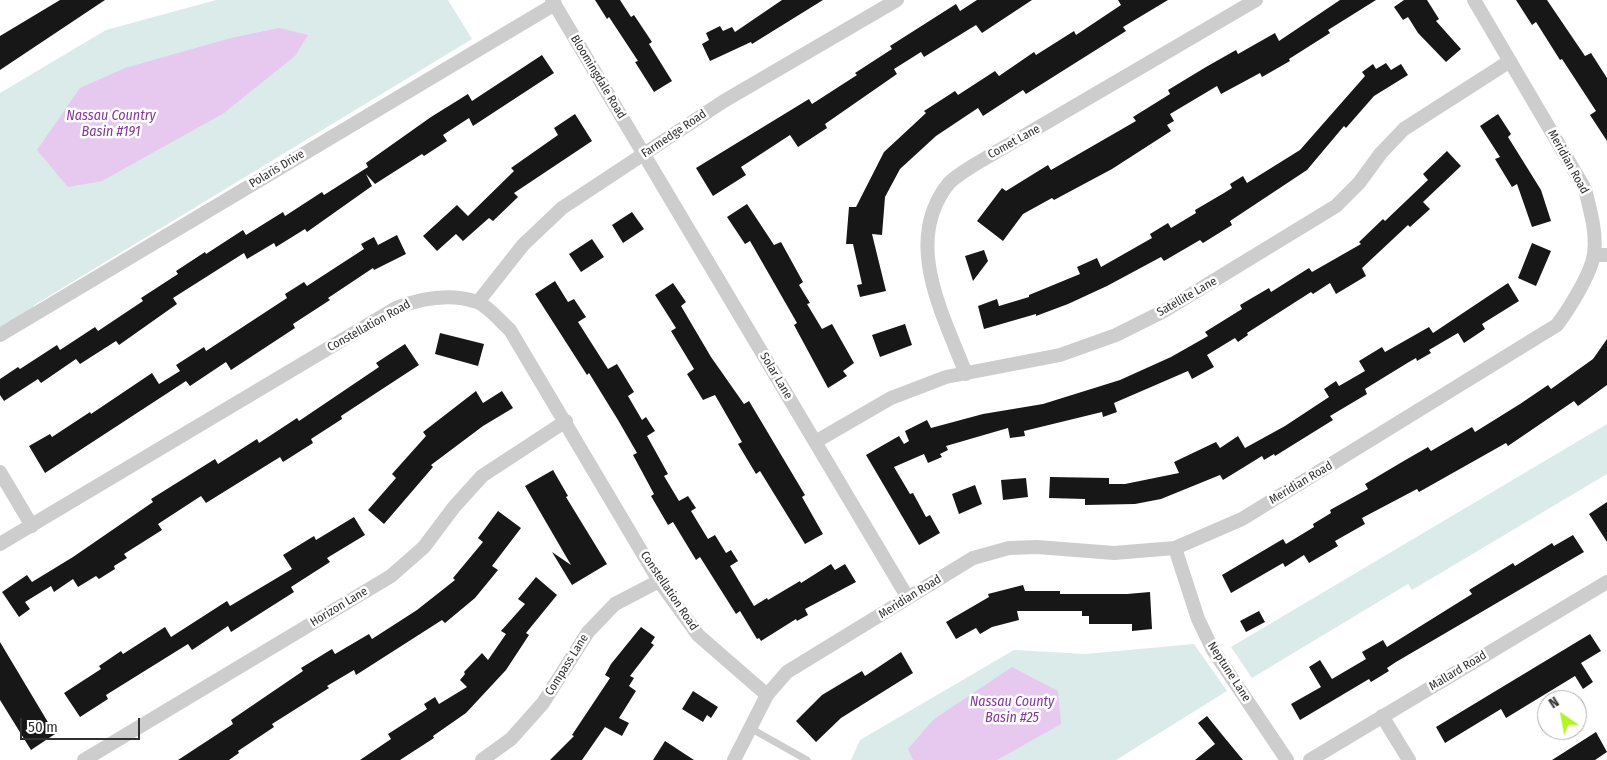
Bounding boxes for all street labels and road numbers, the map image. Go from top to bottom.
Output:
street label: Bloomingdale Road [567,32,629,122]
street label: Farmedge Road [639,107,709,161]
street label: Comet Lane [985,122,1043,162]
street label: Meridian Road [1544,127,1592,197]
street label: Polaris Drive [247,147,307,191]
street label: Satellite Lane [1155,274,1219,320]
street label: Constellation Road [325,297,413,355]
street label: Solar Lane [757,350,795,402]
street label: Meridian Road [1267,459,1335,507]
street label: Constellation Road [637,549,701,633]
street label: Meridian Road [876,572,944,622]
street label: Horizon Lane [308,584,370,630]
street label: Compass Lane [542,632,592,698]
street label: Neptune Lane [1204,639,1254,705]
street label: Mallard Road [1427,648,1489,694]

